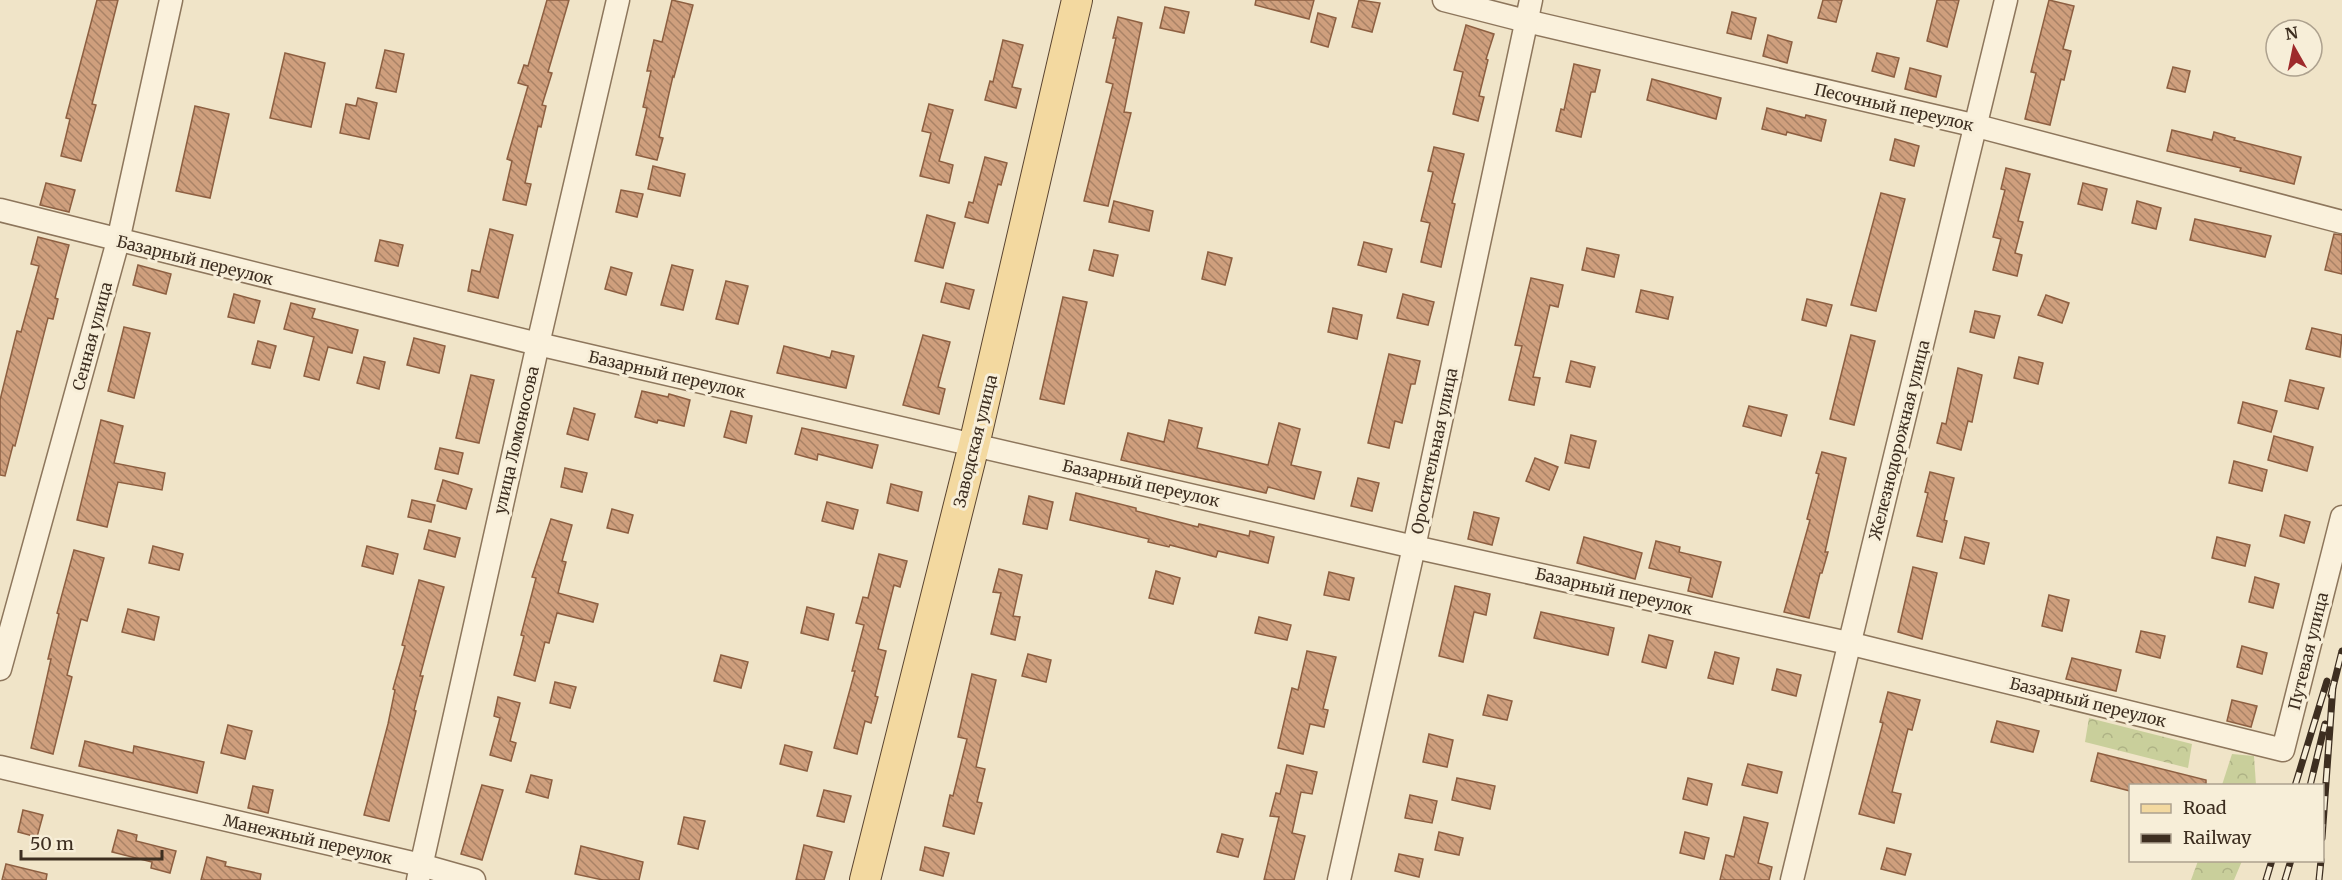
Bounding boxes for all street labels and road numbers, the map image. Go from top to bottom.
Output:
street label: Песочный переулок [1812,79,1976,135]
street label: Базарный переулок [114,231,276,289]
street label: Сенная улица [68,279,116,393]
street label: Железнодорожная улица [1864,337,1934,542]
street label: Базарный переулок [586,346,748,402]
street label: улица Ломоносова [489,364,543,516]
street label: Оросительная улица [1407,366,1461,536]
street label: Заводская улица [949,372,1001,509]
street label: Базарный переулок [1060,455,1222,511]
street label: Базарный переулок [1533,563,1695,619]
street label: Путевая улица [2284,590,2332,712]
street label: Базарный переулок [2007,673,2169,731]
street label: Манежный переулок [222,810,394,868]

